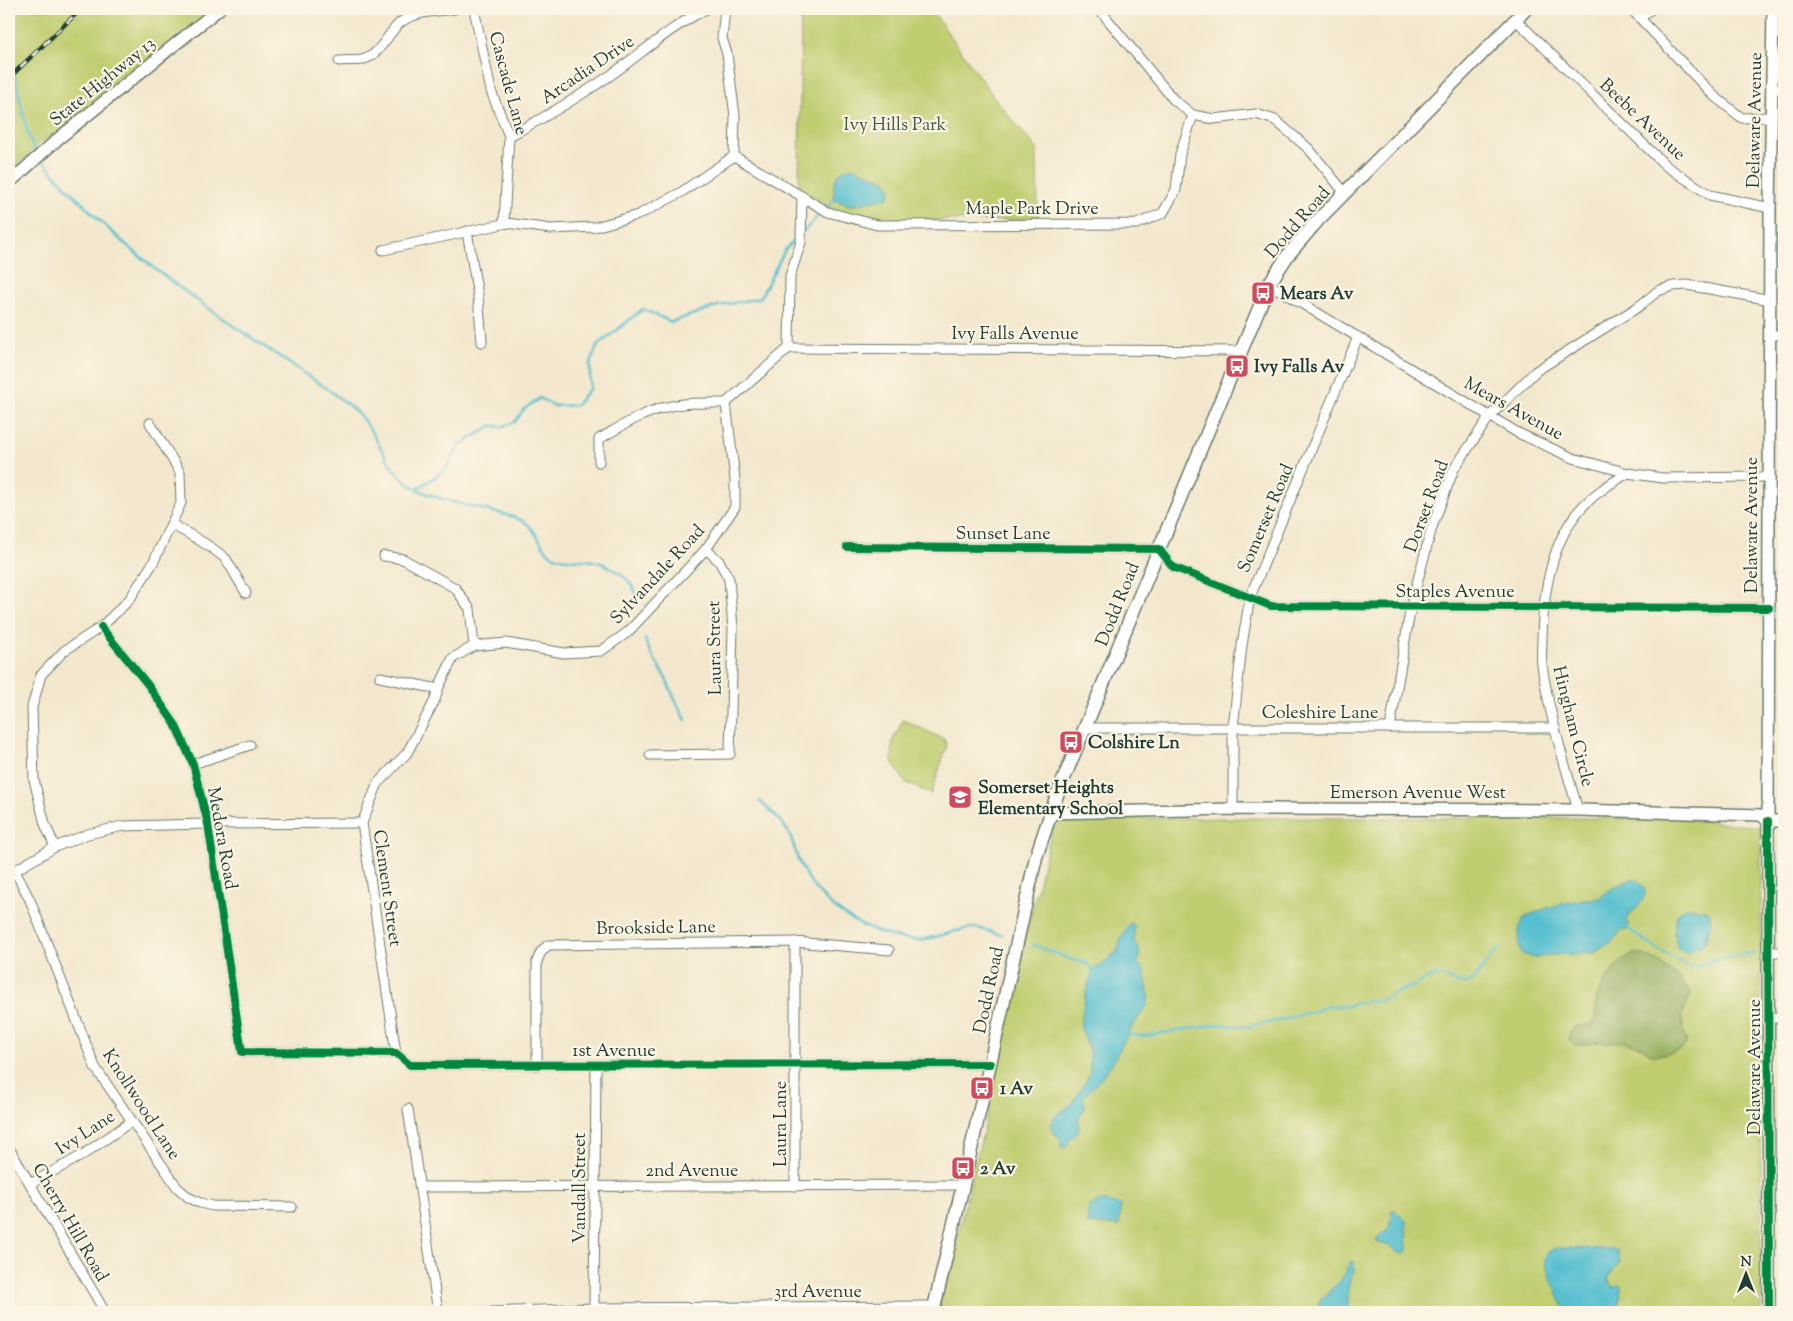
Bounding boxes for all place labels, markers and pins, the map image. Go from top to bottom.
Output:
bus stop icon: Mears Av [1250,280,1276,306]
place label: Mears Av [1280,282,1354,308]
bus stop icon: Ivy Falls Av [1224,353,1250,379]
place label: Ivy Falls Av [1254,355,1345,381]
bus stop icon: Colshire Ln [1058,729,1084,755]
place label: Colshire Ln [1088,731,1180,757]
place label: Somerset Heights Elementary School [978,776,1124,823]
school or university icon: Somerset Heights Elementary School [947,784,973,810]
bus stop icon: 1 Av [969,1075,995,1101]
place label: 1 Av [1000,1077,1034,1103]
bus stop icon: 2 Av [950,1155,976,1181]
place label: 2 Av [980,1157,1016,1183]

